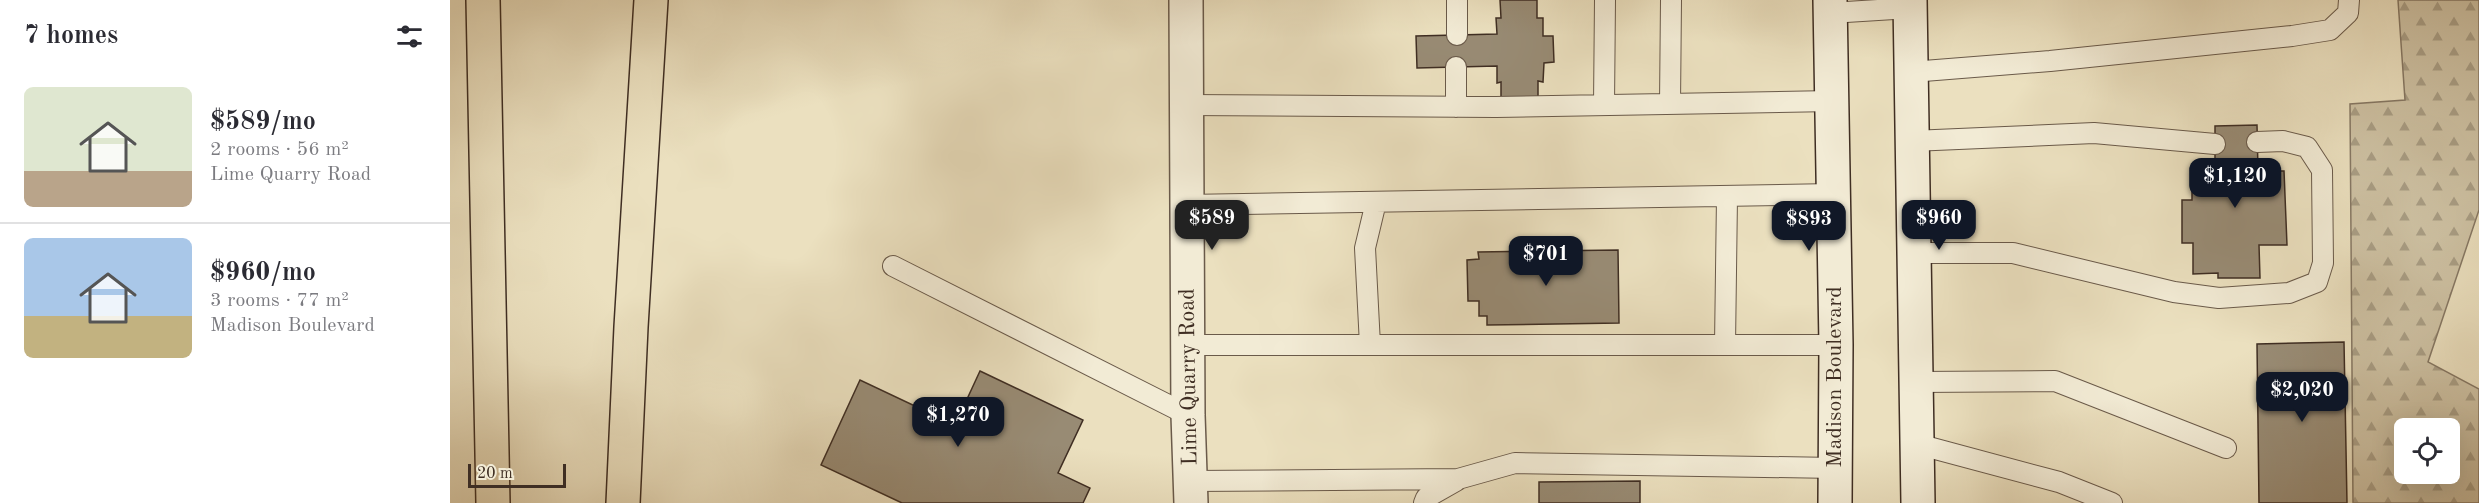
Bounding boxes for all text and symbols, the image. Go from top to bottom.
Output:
icon: filters [393,20,426,53]
text: 7 homes [24,23,118,49]
text: $589/mo [210,109,316,135]
icon: home [72,111,144,183]
text: 2 rooms · 56 m² [210,140,349,160]
pin: $1,120 [2186,158,2284,209]
text: Lime Quarry Road [210,165,371,185]
text: $1,120 [2203,167,2267,187]
pin: $589 [1176,200,1248,251]
pin: $960 [1903,200,1975,251]
pin: $893 [1773,201,1845,252]
text: $589 [1189,209,1235,229]
text: $960 [1916,209,1962,229]
text: $893 [1786,210,1832,230]
pin: $701 [1510,236,1582,287]
text: $701 [1523,245,1569,265]
text: $960/mo [210,260,316,286]
icon: home [72,262,144,334]
street label: Madison Boulevard [1824,286,1846,468]
street label: Lime Quarry Road [1176,288,1202,466]
text: 3 rooms · 77 m² [210,291,349,311]
text: Madison Boulevard [210,316,375,336]
pin: $2,020 [2253,372,2351,423]
text: $2,020 [2270,381,2334,401]
pin: $1,270 [909,397,1007,448]
text: $1,270 [926,406,990,426]
map controls [2394,418,2460,484]
button: locate [2394,418,2460,484]
scale bar [468,461,566,488]
text: 20 m [477,466,513,482]

